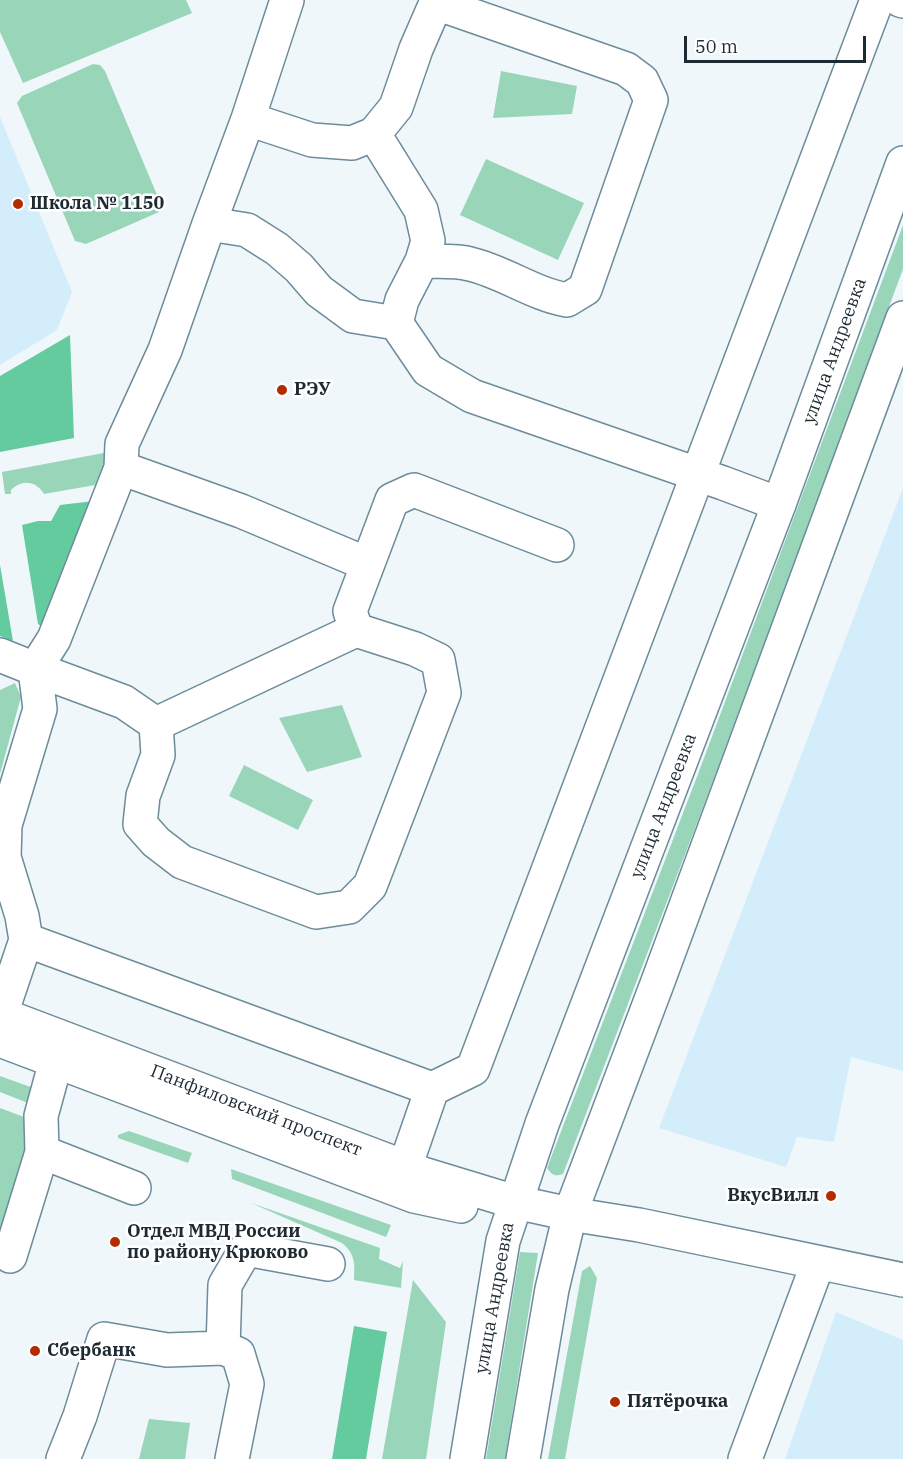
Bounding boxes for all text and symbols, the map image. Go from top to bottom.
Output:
scale bar [687,24,868,62]
text: 50 m [695,35,738,58]
place label: Школа № 1150 [30,193,164,215]
marker: Школа № 1150 [11,197,25,211]
street label: улица Андреевка [799,275,871,427]
place label: РЭУ [294,379,330,401]
marker: РЭУ [275,383,289,397]
street label: улица Андреевка [626,730,702,882]
street label: Панфиловский проспект [147,1061,365,1161]
place label: ВкусВилл [727,1185,819,1207]
marker: ВкусВилл [824,1189,838,1203]
street label: улица Андреевка [471,1220,519,1376]
place label: Отдел МВД России по району Крюково [127,1221,308,1264]
marker: Отдел МВД России по району Крюково [108,1235,122,1249]
place label: Сбербанк [47,1340,135,1362]
marker: Сбербанк [28,1344,42,1358]
place label: Пятёрочка [627,1391,728,1413]
marker: Пятёрочка [608,1395,622,1409]

